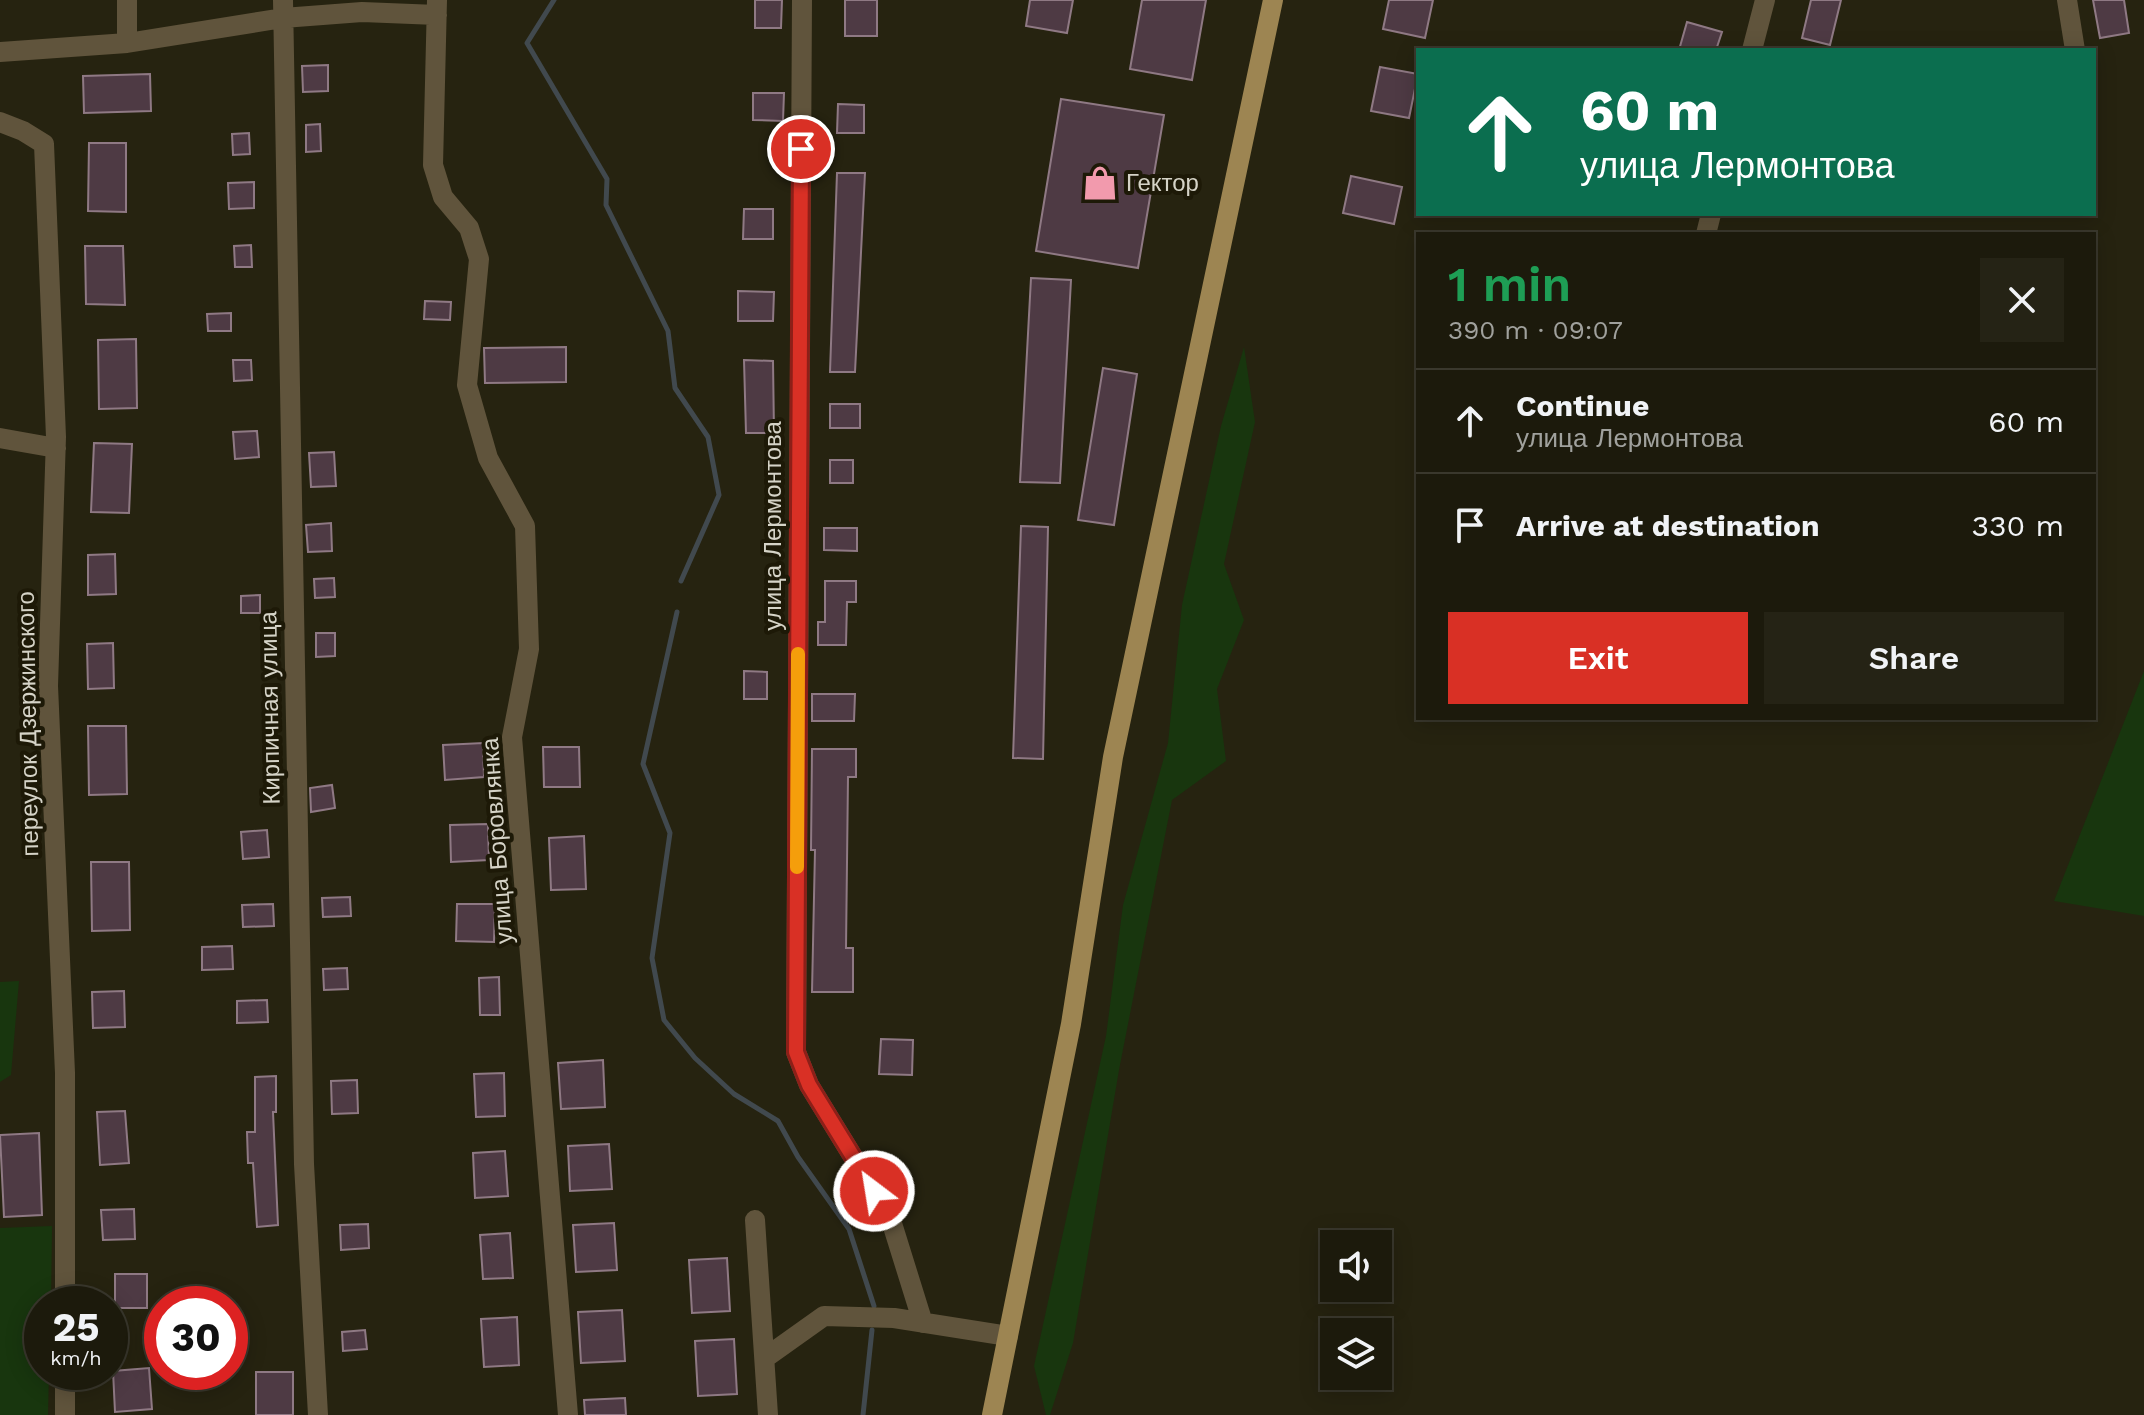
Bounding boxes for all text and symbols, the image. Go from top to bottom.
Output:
text: 60 m [1580,78,1719,144]
icon: ahead [1448,80,1552,184]
pin [767,115,835,183]
icon: arrive [779,127,823,171]
text: улица Лермонтова [1580,145,1894,187]
shop icon: Гектор [1081,164,1119,202]
place label: Гектор [1126,169,1199,197]
text: 1 min [1448,256,1571,313]
button: close [1980,258,2064,342]
text: 390 m · 09:07 [1448,315,1623,345]
text: Continue [1516,388,1649,423]
icon: ahead [1448,399,1492,443]
text: 60 m [1988,404,2064,439]
street label: улица Лермонтова [759,421,787,631]
text: улица Лермонтова [1516,423,1743,453]
icon: arrive [1448,503,1492,547]
text: Arrive at destination [1516,508,1820,543]
text: 330 m [1972,508,2064,543]
street label: переулок Дзержинского [12,591,44,857]
street label: Кирпичная улица [254,610,286,805]
button: Exit [1448,612,1748,704]
button: Share [1764,612,2064,704]
street label: улица Боровлянка [476,736,518,945]
position arrow [832,1149,916,1233]
map controls [1320,1230,1392,1390]
button: sound [1320,1230,1392,1302]
speed limit sign: 30 [144,1286,248,1390]
text: 25 [52,1304,100,1351]
button: layers [1320,1318,1392,1390]
text: km/h [50,1346,102,1370]

